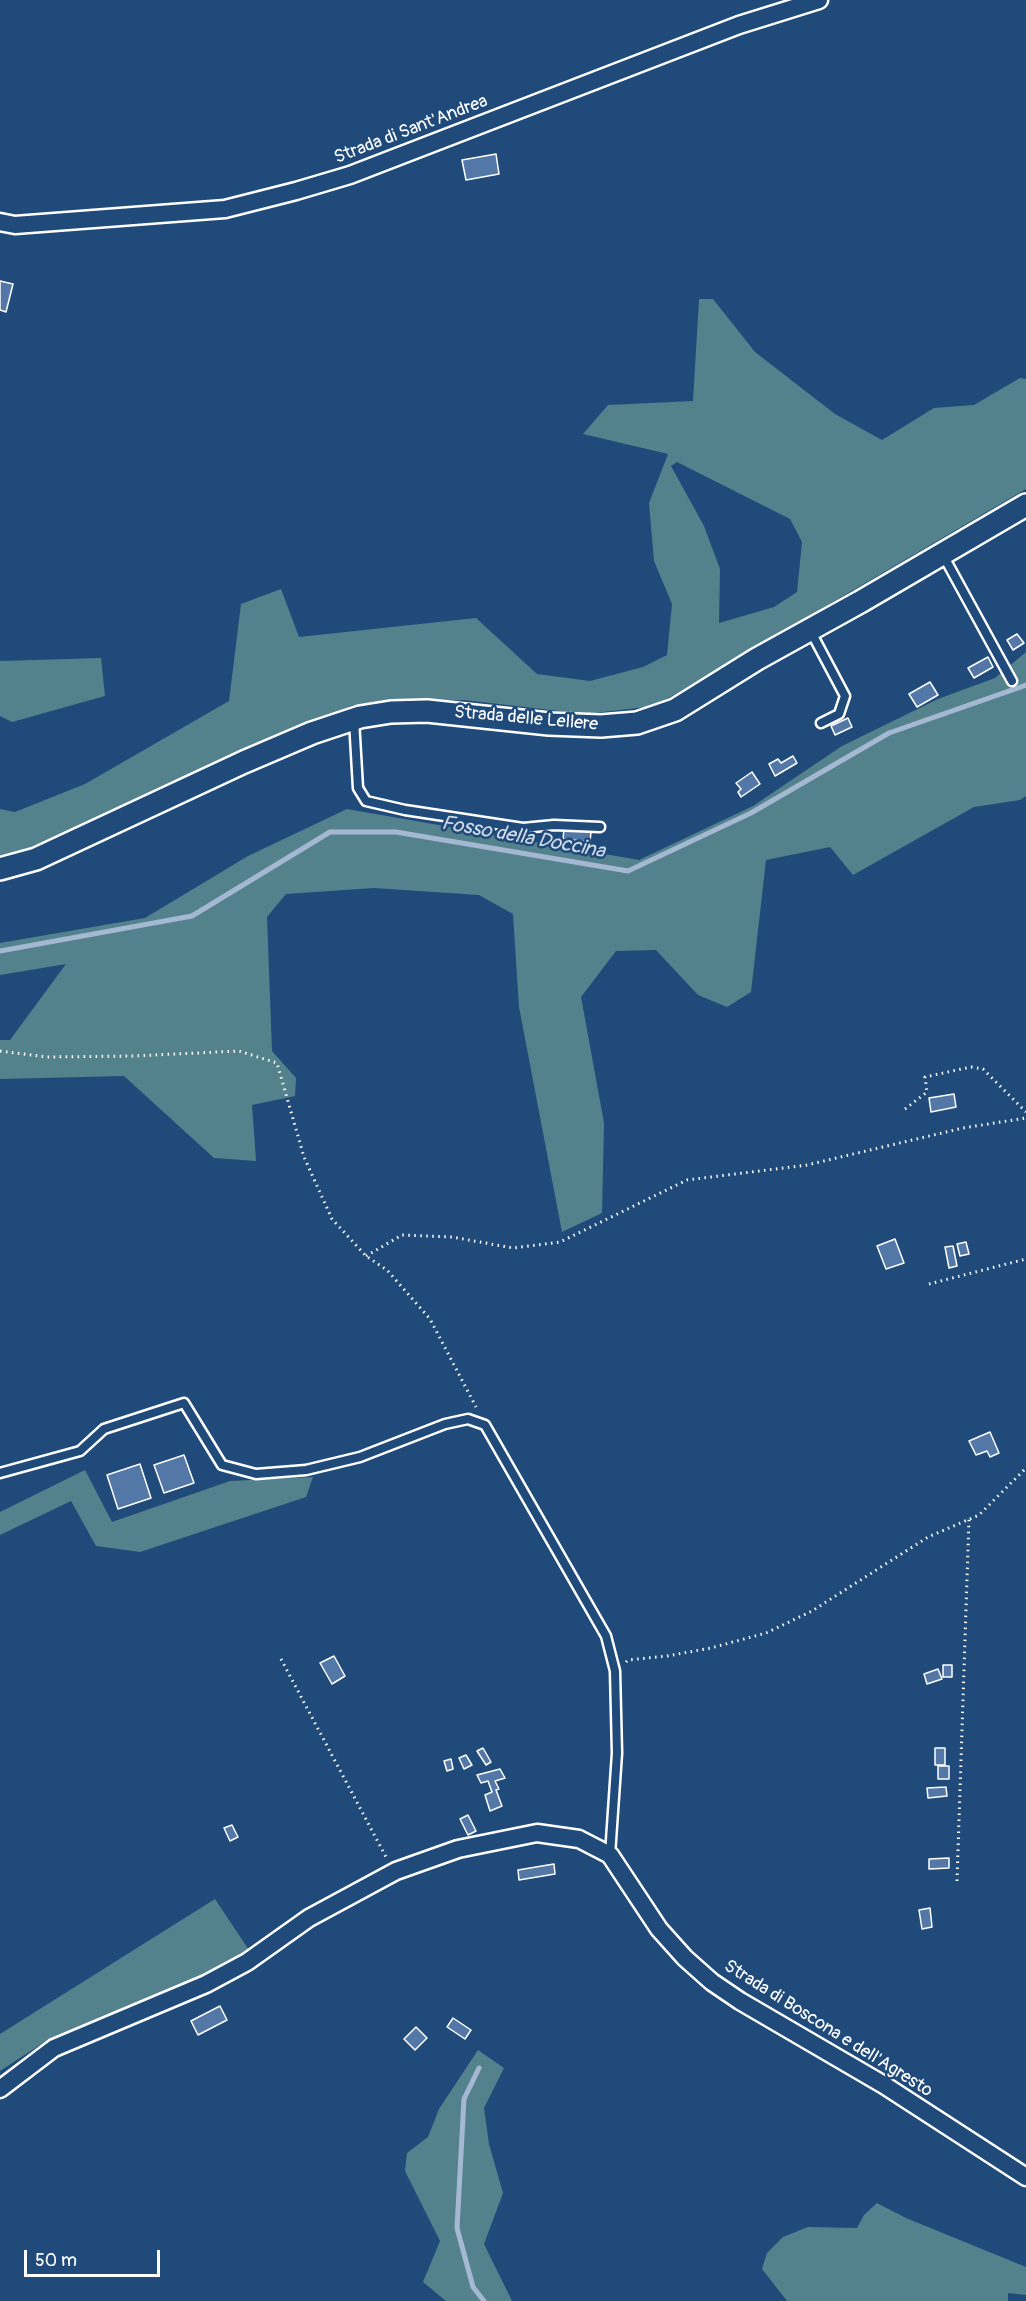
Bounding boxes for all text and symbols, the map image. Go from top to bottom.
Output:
street label: Strada di Sant'Andrea [331,91,491,169]
street label: Strada delle Lellere [453,702,599,736]
water label: Fosso della Doccina [440,812,606,864]
street label: Strada di Boscona e dell'Agresto [720,1956,936,2102]
scale bar [27,2238,164,2276]
text: 50 m [35,2249,77,2272]

